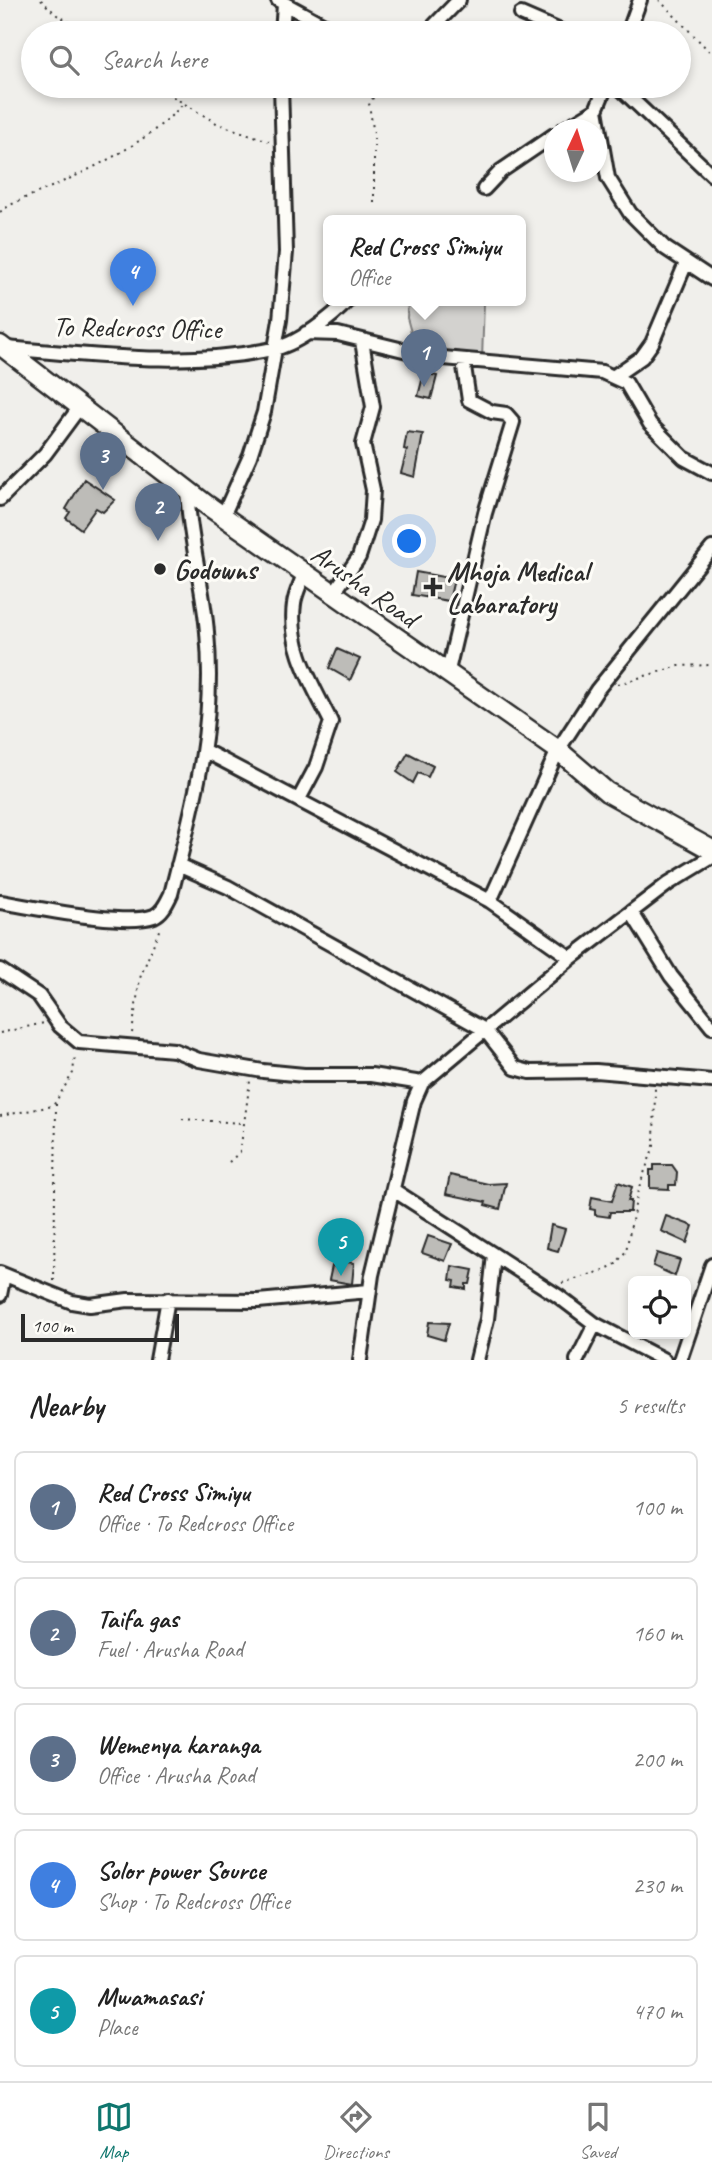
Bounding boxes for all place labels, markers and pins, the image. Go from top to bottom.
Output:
pin: 4 [110,248,156,306]
pin: 1 [401,329,447,387]
pin: 3 [80,432,126,490]
pin: 2 [135,483,181,541]
place label: Godowns [174,552,260,587]
place label: Mhoja Medical Labaratory [447,554,593,622]
marker: Godowns [152,561,168,577]
marker: Mhoja Medical Labaratory [425,579,441,595]
pin: 5 [318,1218,364,1276]

